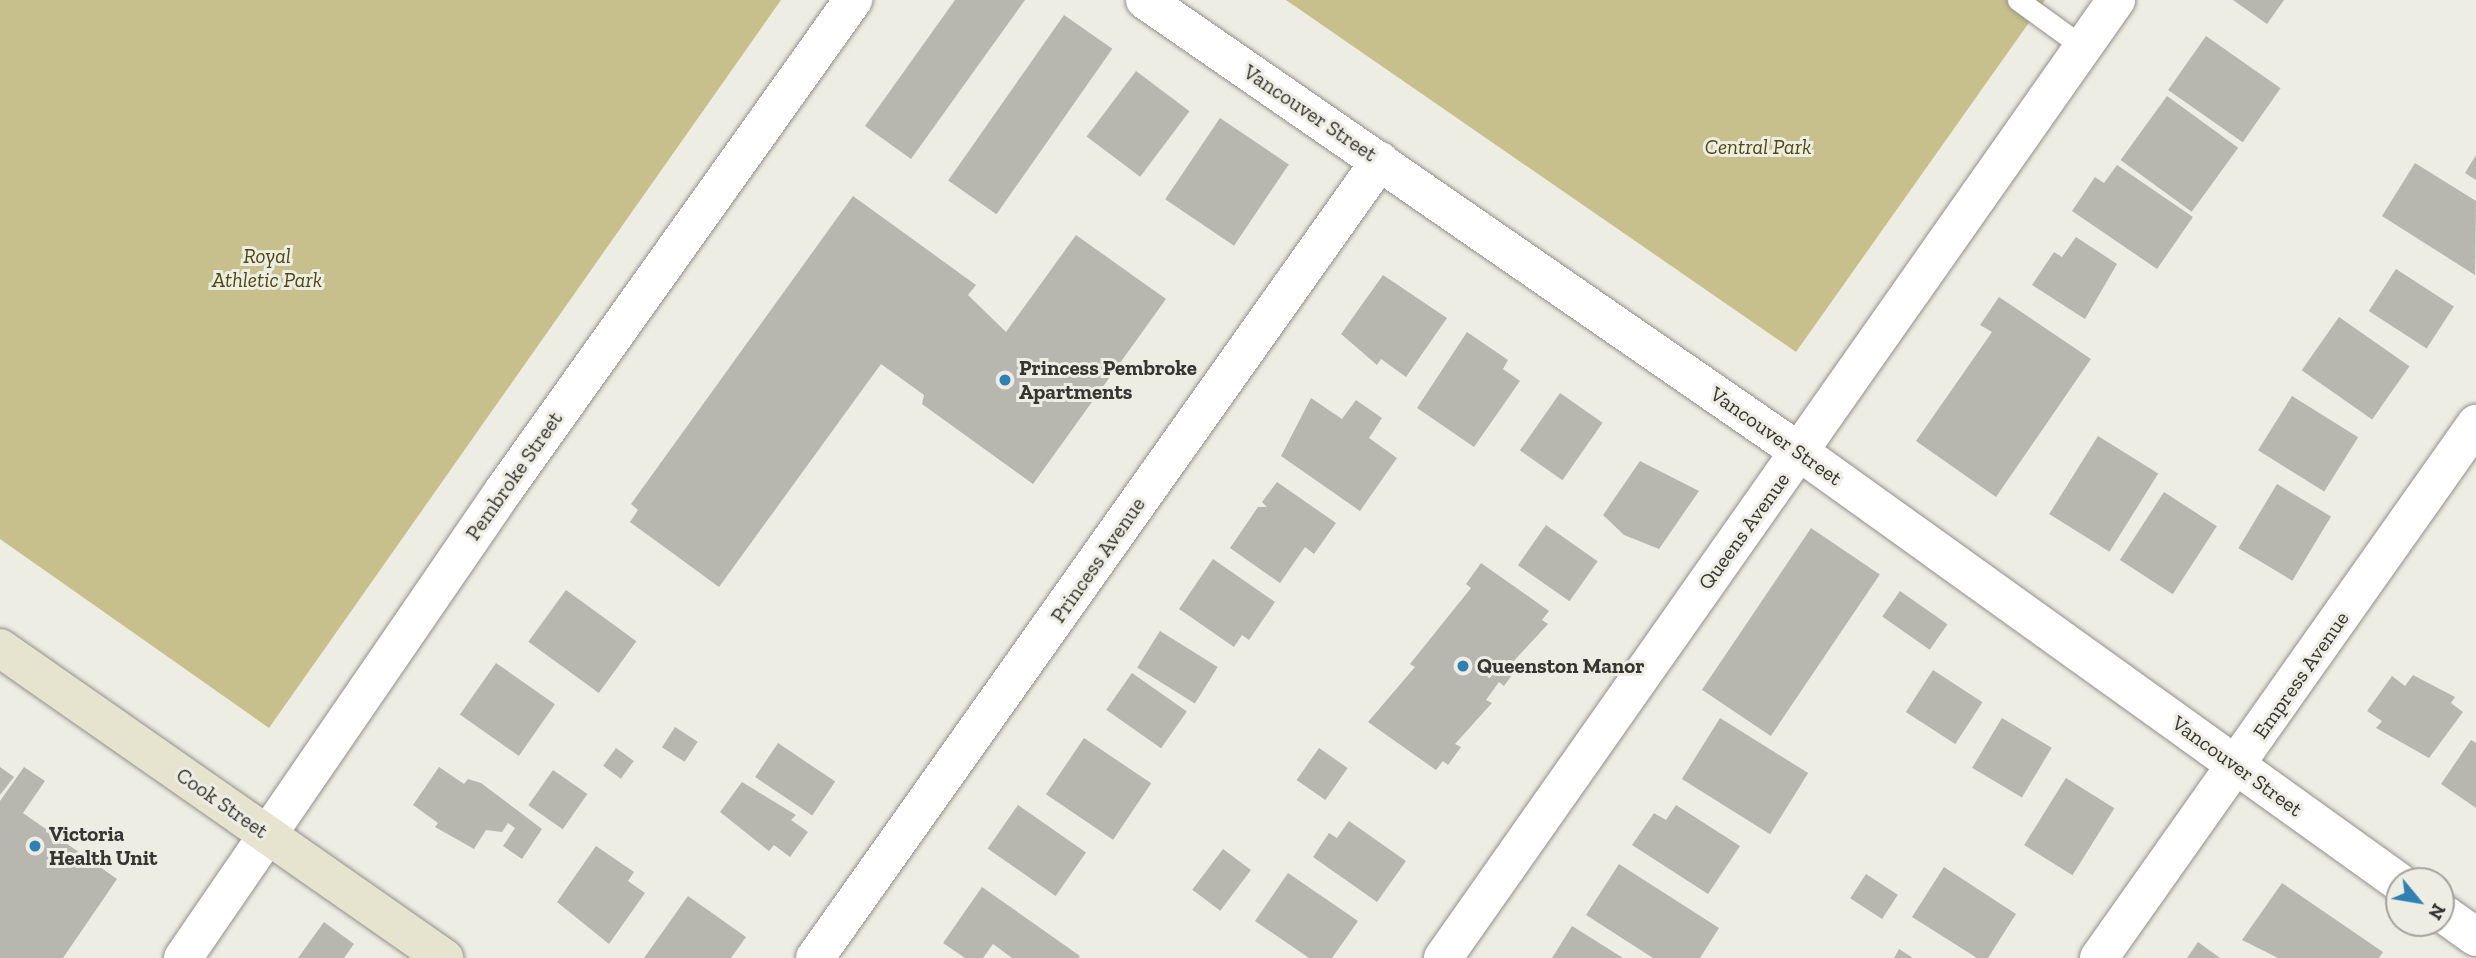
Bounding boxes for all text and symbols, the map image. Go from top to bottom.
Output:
street label: Vancouver Street [1238,59,1382,167]
park label: Central Park [1705,134,1811,160]
park label: Royal Athletic Park [212,243,322,293]
place label: Princess Pembroke Apartments [1019,355,1197,405]
marker: Princess Pembroke Apartments [997,372,1013,388]
street label: Vancouver Street [1705,381,1847,491]
street label: Pembroke Street [460,407,568,545]
street label: Queens Avenue [1693,467,1795,595]
street label: Princess Avenue [1045,492,1151,628]
street label: Empress Avenue [2248,606,2354,744]
place label: Queenston Manor [1477,653,1645,679]
marker: Queenston Manor [1455,658,1471,674]
street label: Vancouver Street [2167,710,2307,822]
street label: Cook Street [171,762,273,844]
place label: Victoria Health Unit [49,821,157,871]
marker: Victoria Health Unit [27,838,43,854]
north arrow [2385,867,2455,937]
text: N [2423,900,2450,924]

